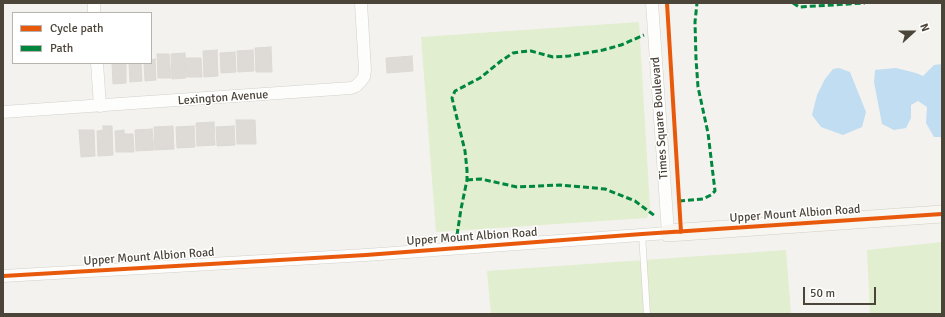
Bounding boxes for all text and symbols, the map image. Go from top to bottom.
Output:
legend [12,12,152,64]
north arrow [893,12,933,52]
text: Cycle path [50,21,103,36]
text: N [917,22,932,33]
text: Path [50,41,73,56]
street label: Times Square Boulevard [649,56,671,180]
street label: Lexington Avenue [177,88,269,108]
street label: Upper Mount Albion Road [729,202,861,226]
street label: Upper Mount Albion Road [406,225,538,249]
street label: Upper Mount Albion Road [83,245,215,269]
scale bar [805,279,878,305]
text: 50 m [810,286,835,301]

